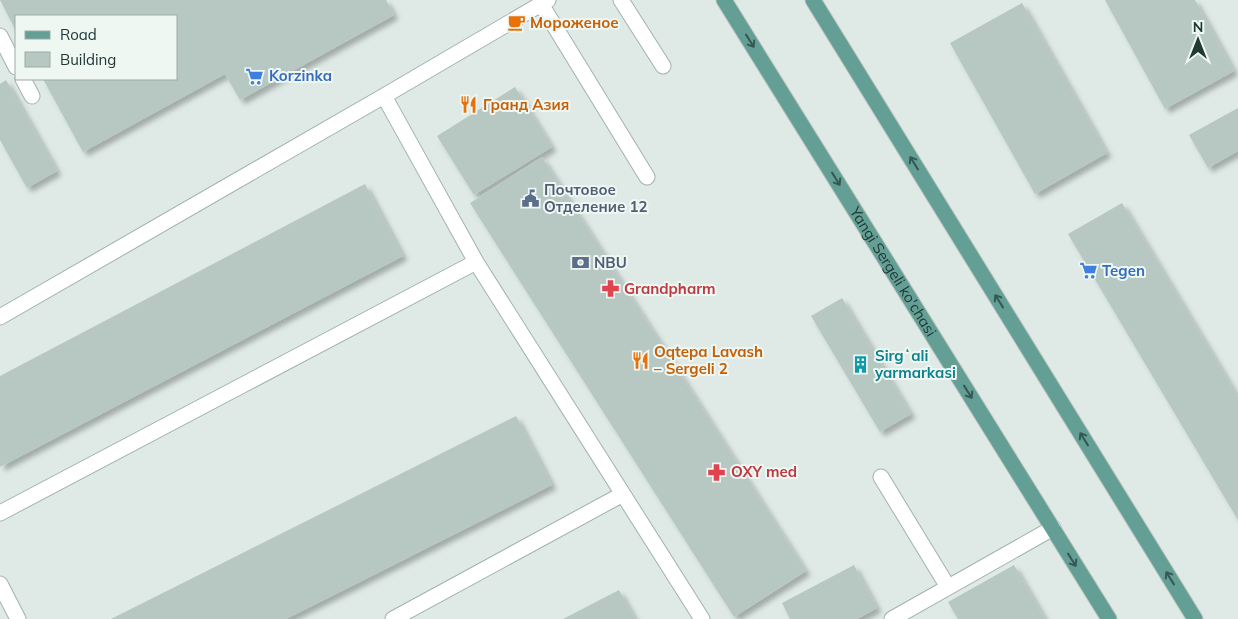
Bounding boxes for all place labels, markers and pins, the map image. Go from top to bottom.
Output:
cafe icon: Мороженое [506,13,526,33]
place label: Мороженое [530,13,619,32]
supermarket icon: Korzinka [245,66,265,86]
place label: Korzinka [269,66,332,85]
restaurant icon: Гранд Азия [459,95,479,115]
place label: Гранд Азия [483,95,569,114]
place label: Почтовое Отделение 12 [544,180,647,216]
public building icon: Почтовое Отделение 12 [520,189,540,209]
bank icon: NBU [570,253,590,273]
place label: NBU [594,253,627,272]
supermarket icon: Tegen [1078,261,1098,281]
place label: Tegen [1102,261,1145,280]
pharmacy icon: Grandpharm [600,279,620,299]
place label: Grandpharm [624,279,716,298]
place label: Oqtepa Lavash – Sergeli 2 [654,342,763,378]
place label: Sirgʻali yarmarkasi [874,346,956,382]
restaurant icon: Oqtepa Lavash – Sergeli 2 [630,351,650,371]
building icon: Sirgʻali yarmarkasi [851,355,871,375]
pharmacy icon: OXY med [707,462,727,482]
place label: OXY med [731,462,797,481]

